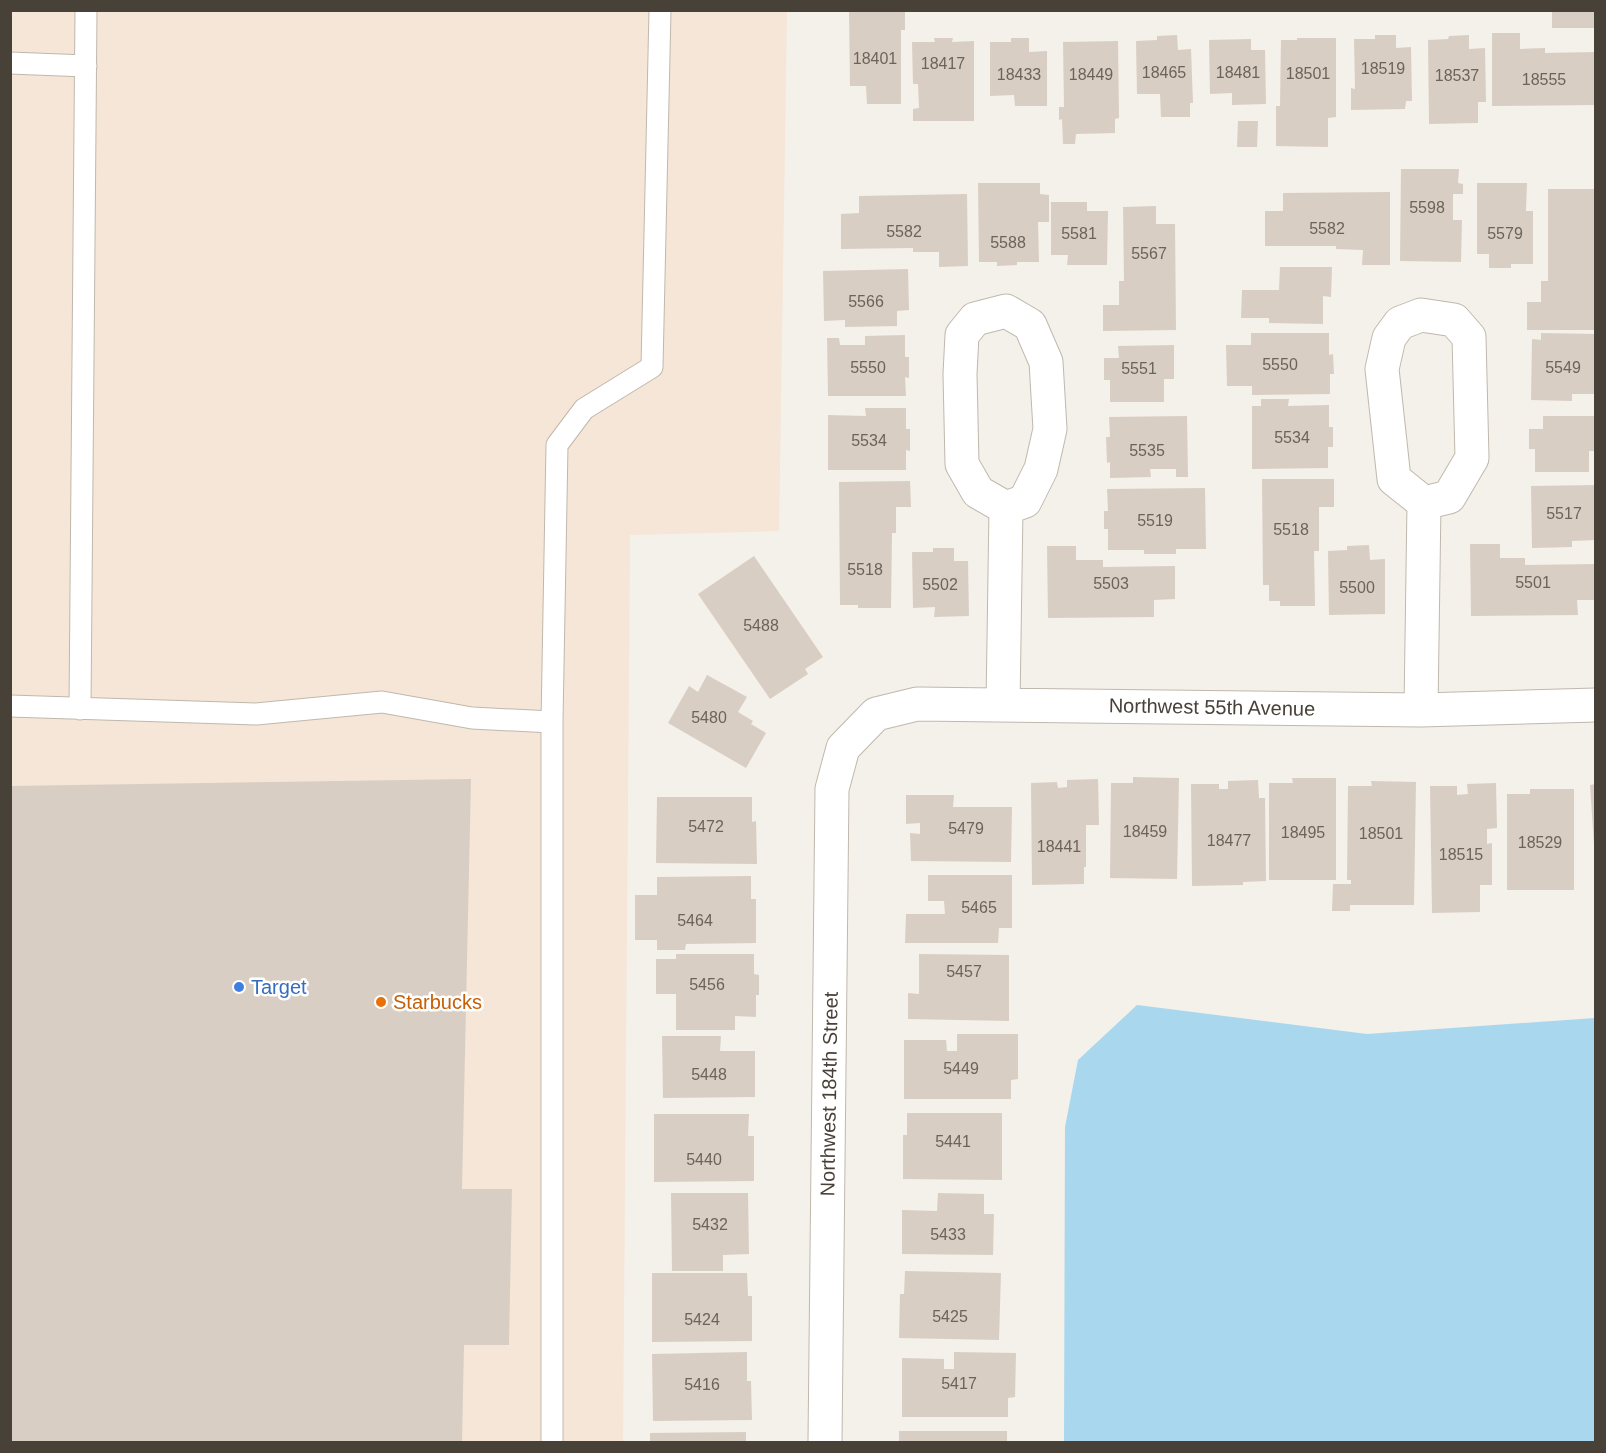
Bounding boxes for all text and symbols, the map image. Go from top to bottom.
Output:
house number: 18401 [853,50,897,67]
house number: 18417 [921,55,965,72]
house number: 18519 [1361,60,1405,77]
house number: 18465 [1142,64,1186,81]
house number: 18481 [1216,64,1260,81]
house number: 18501 [1286,65,1330,82]
house number: 18433 [997,66,1041,83]
house number: 18449 [1069,66,1113,83]
house number: 18537 [1435,67,1479,84]
house number: 18555 [1522,71,1566,88]
house number: 5598 [1409,199,1445,216]
house number: 5582 [1309,220,1345,237]
house number: 5582 [886,223,922,240]
house number: 5581 [1061,225,1097,242]
house number: 5579 [1487,225,1523,242]
house number: 5588 [990,234,1026,251]
house number: 5567 [1131,245,1167,262]
house number: 5566 [848,293,884,310]
house number: 5550 [1262,356,1298,373]
house number: 5550 [850,359,886,376]
house number: 5549 [1545,359,1581,376]
house number: 5551 [1121,360,1157,377]
house number: 5534 [1274,429,1310,446]
house number: 5534 [851,432,887,449]
house number: 5535 [1129,442,1165,459]
house number: 5517 [1546,505,1582,522]
house number: 5519 [1137,512,1173,529]
house number: 5518 [1273,521,1309,538]
house number: 5518 [847,561,883,578]
house number: 5501 [1515,574,1551,591]
house number: 5503 [1093,575,1129,592]
house number: 5502 [922,576,958,593]
house number: 5500 [1339,579,1375,596]
house number: 5488 [743,617,779,634]
street label: Northwest 55th Avenue [1109,694,1315,720]
house number: 5480 [691,709,727,726]
house number: 5472 [688,818,724,835]
house number: 5479 [948,820,984,837]
house number: 18459 [1123,823,1167,840]
house number: 18495 [1281,824,1325,841]
house number: 18501 [1359,825,1403,842]
house number: 18477 [1207,832,1251,849]
house number: 18529 [1518,834,1562,851]
house number: 18441 [1037,838,1081,855]
house number: 18515 [1439,846,1483,863]
house number: 5465 [961,899,997,916]
house number: 5464 [677,912,713,929]
house number: 5457 [946,963,982,980]
place label: Target [251,976,307,998]
house number: 5456 [689,976,725,993]
marker: Target [232,980,246,994]
place label: Starbucks [393,991,482,1013]
street label: Northwest 184th Street [816,991,842,1196]
marker: Starbucks [374,995,388,1009]
house number: 5449 [943,1060,979,1077]
house number: 5448 [691,1066,727,1083]
house number: 5441 [935,1133,971,1150]
house number: 5440 [686,1151,722,1168]
house number: 5432 [692,1216,728,1233]
house number: 5433 [930,1226,966,1243]
house number: 5425 [932,1308,968,1325]
house number: 5424 [684,1311,720,1328]
house number: 5417 [941,1375,977,1392]
house number: 5416 [684,1376,720,1393]

